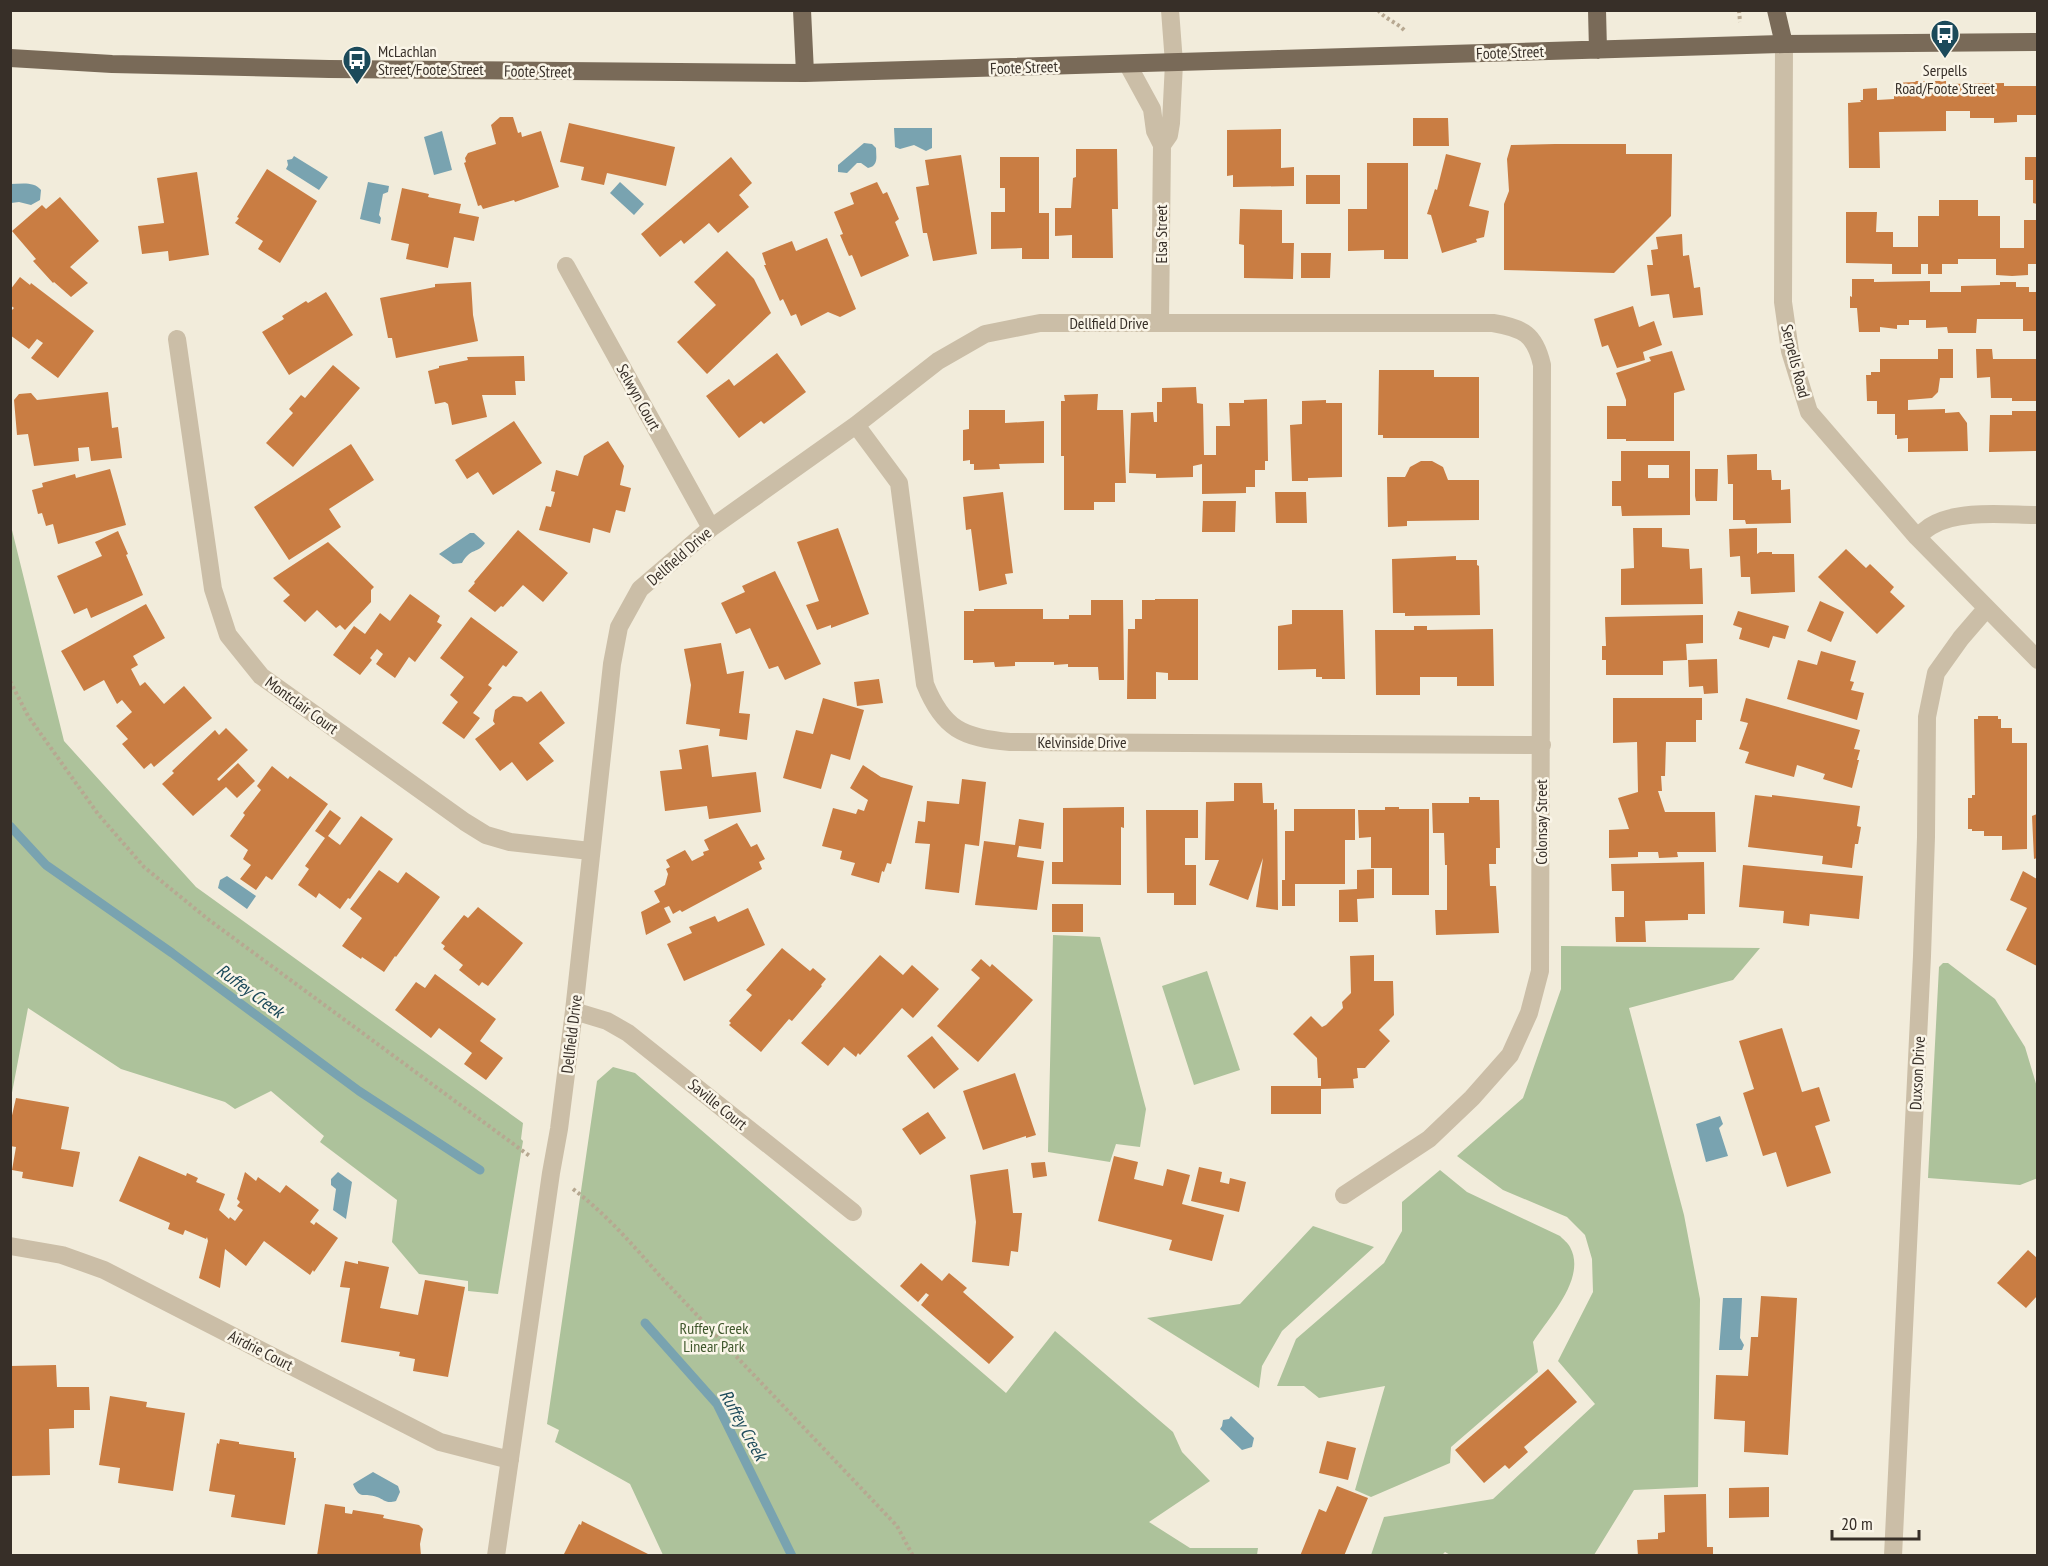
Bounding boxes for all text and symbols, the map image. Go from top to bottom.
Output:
bus stop icon: Serpells Road/Foote Street [1929,18,1961,60]
place label: McLachlan Street/Foote Street [378,41,484,79]
street label: Foote Street [1476,41,1545,63]
bus stop icon: McLachlan Street/Foote Street [341,44,373,86]
street label: Foote Street [990,56,1059,78]
street label: Foote Street [504,60,573,82]
place label: Serpells Road/Foote Street [1895,60,1996,98]
street label: Elsa Street [1151,204,1171,263]
street label: Dellfield Drive [1069,313,1149,333]
street label: Serpells Road [1777,322,1815,400]
street label: Selwyn Court [613,360,666,434]
street label: Dellfield Drive [643,522,715,590]
street label: Montclair Court [262,672,343,739]
street label: Kelvinside Drive [1037,732,1127,752]
street label: Colonsay Street [1531,779,1551,865]
water label: Ruffey Creek [212,959,290,1024]
street label: Dellfield Drive [556,993,586,1075]
street label: Duxson Drive [1905,1036,1929,1110]
street label: Saville Court [684,1074,752,1134]
park label: Ruffey Creek Linear Park [680,1318,749,1356]
street label: Airdrie Court [225,1325,297,1375]
water label: Ruffey Creek [715,1385,773,1466]
scale bar [1832,1503,1919,1541]
text: 20 m [1841,1512,1873,1535]

